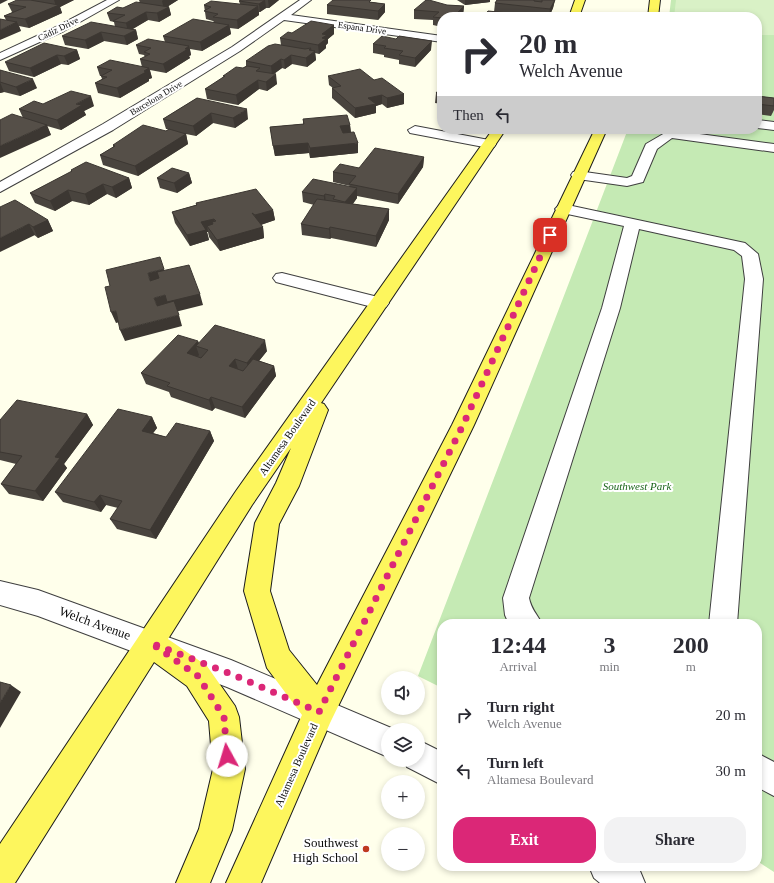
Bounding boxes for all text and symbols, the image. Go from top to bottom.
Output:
street label: Cadiz Drive [36,15,80,43]
street label: Espana Drive [337,20,387,36]
icon: right [453,28,505,80]
text: 20 m [519,28,577,59]
text: Welch Avenue [519,61,623,81]
street label: Barcelona Drive [128,78,184,118]
icon: left [492,104,514,126]
text: Then [453,107,484,123]
pin [533,218,567,252]
icon: arrive [539,224,561,246]
street label: Altamesa Boulevard [256,396,318,477]
park label: Southwest Park [603,480,672,492]
street label: Welch Avenue [57,603,133,643]
text: 12:44 [490,632,546,658]
text: 3 [603,632,615,658]
text: 200 [673,632,709,658]
text: Arrival [499,659,537,674]
text: min [599,659,620,674]
text: m [686,659,696,674]
map controls [381,671,425,871]
button: sound [381,671,425,715]
text: Turn right [487,699,554,715]
icon: right [453,704,475,726]
text: 20 m [716,707,746,723]
text: Welch Avenue [487,716,562,731]
street label: Altamesa Boulevard [272,721,320,809]
button: layers [381,723,425,767]
position arrow [206,735,248,777]
text: Turn left [487,755,544,771]
icon: left [453,760,475,782]
text: 30 m [716,763,746,779]
text: Altamesa Boulevard [487,772,594,787]
button: + [381,775,425,819]
button: Exit [453,817,596,863]
button: Share [604,817,746,863]
button: − [381,827,425,871]
place label: Southwest High School [293,835,358,865]
marker: Southwest High School [361,844,371,854]

